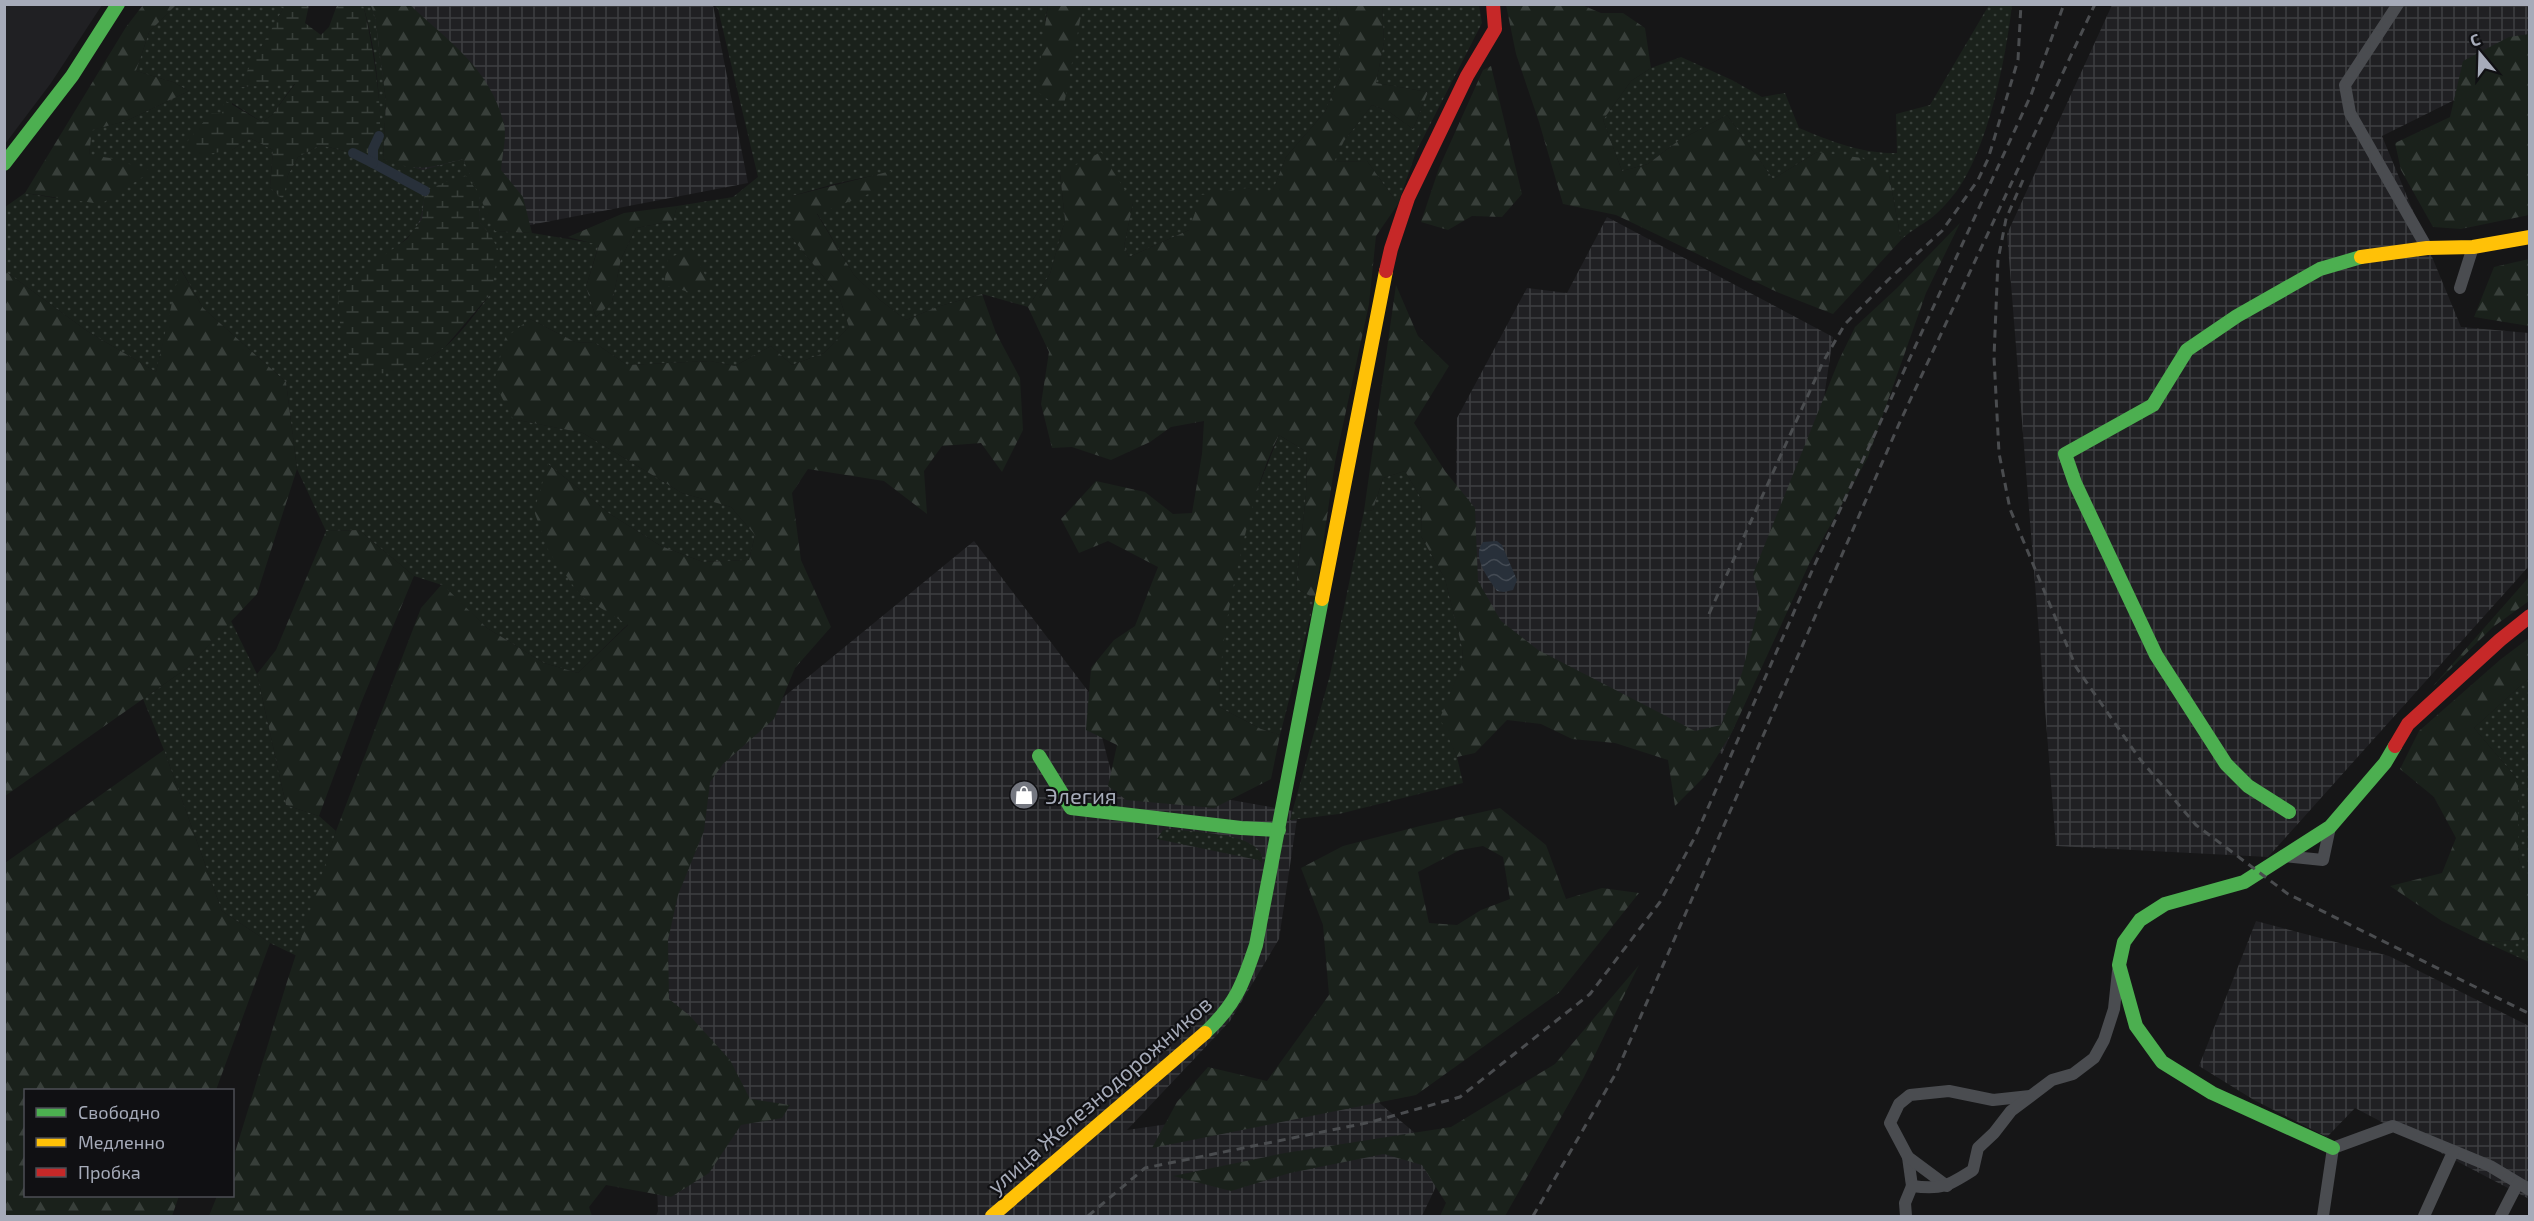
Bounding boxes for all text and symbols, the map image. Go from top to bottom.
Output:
north arrow [2450,24,2510,84]
text: С [2467,29,2483,50]
shop icon: Элегия [1008,779,1040,811]
place label: Элегия [1045,782,1117,808]
street label: улица Железнодорожников [982,990,1217,1199]
legend [24,1089,234,1197]
text: Свободно [78,1101,160,1123]
text: Медленно [78,1131,165,1153]
text: Пробка [78,1161,141,1183]

